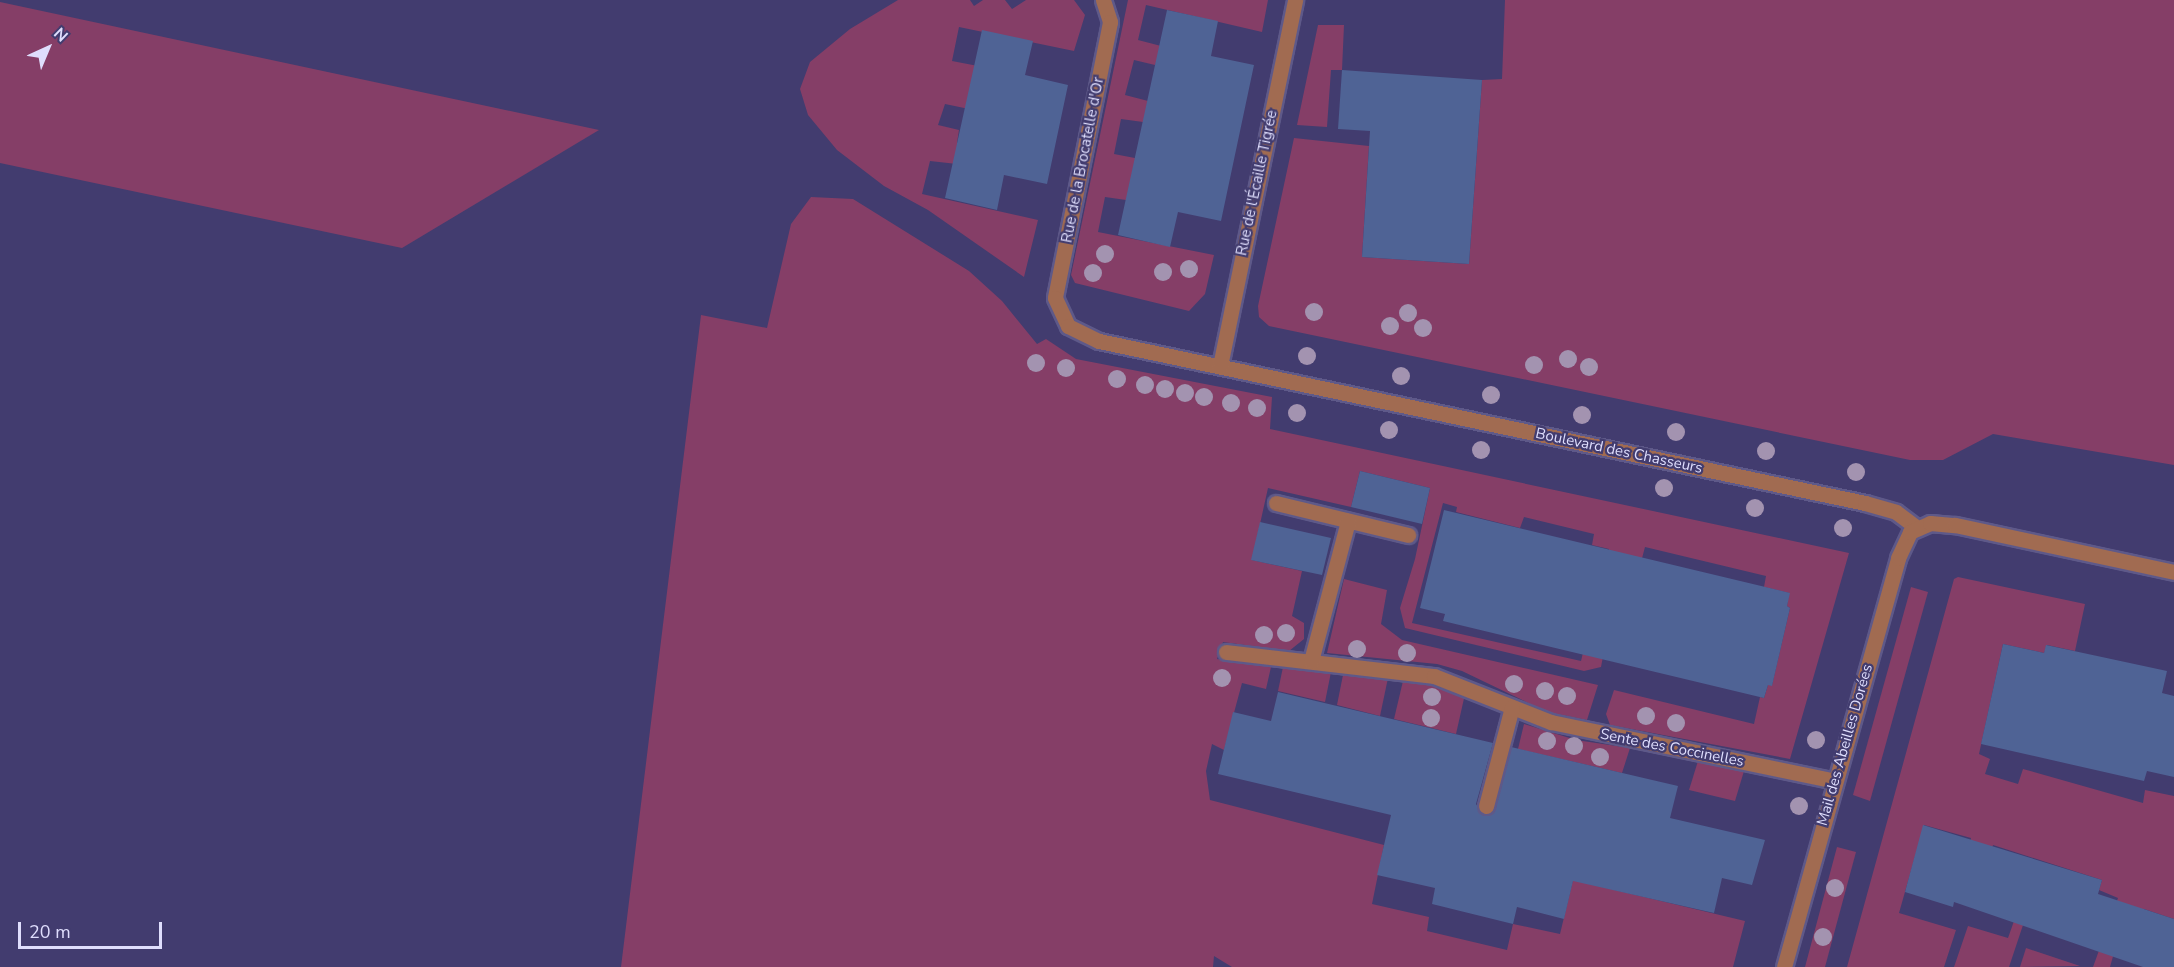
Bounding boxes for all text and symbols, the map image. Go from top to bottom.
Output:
north arrow [18,18,78,78]
text: N [49,23,72,47]
street label: Rue de la Brocatelle d'Or [1058,76,1108,244]
street label: Rue de l'Écaille Tigrée [1233,109,1281,257]
street label: Boulevard des Chasseurs [1534,424,1704,478]
street label: Mail des Abeilles Dorées [1813,662,1877,828]
street label: Sente des Coccinelles [1599,725,1745,771]
scale bar [21,910,165,948]
text: 20 m [29,920,71,944]

